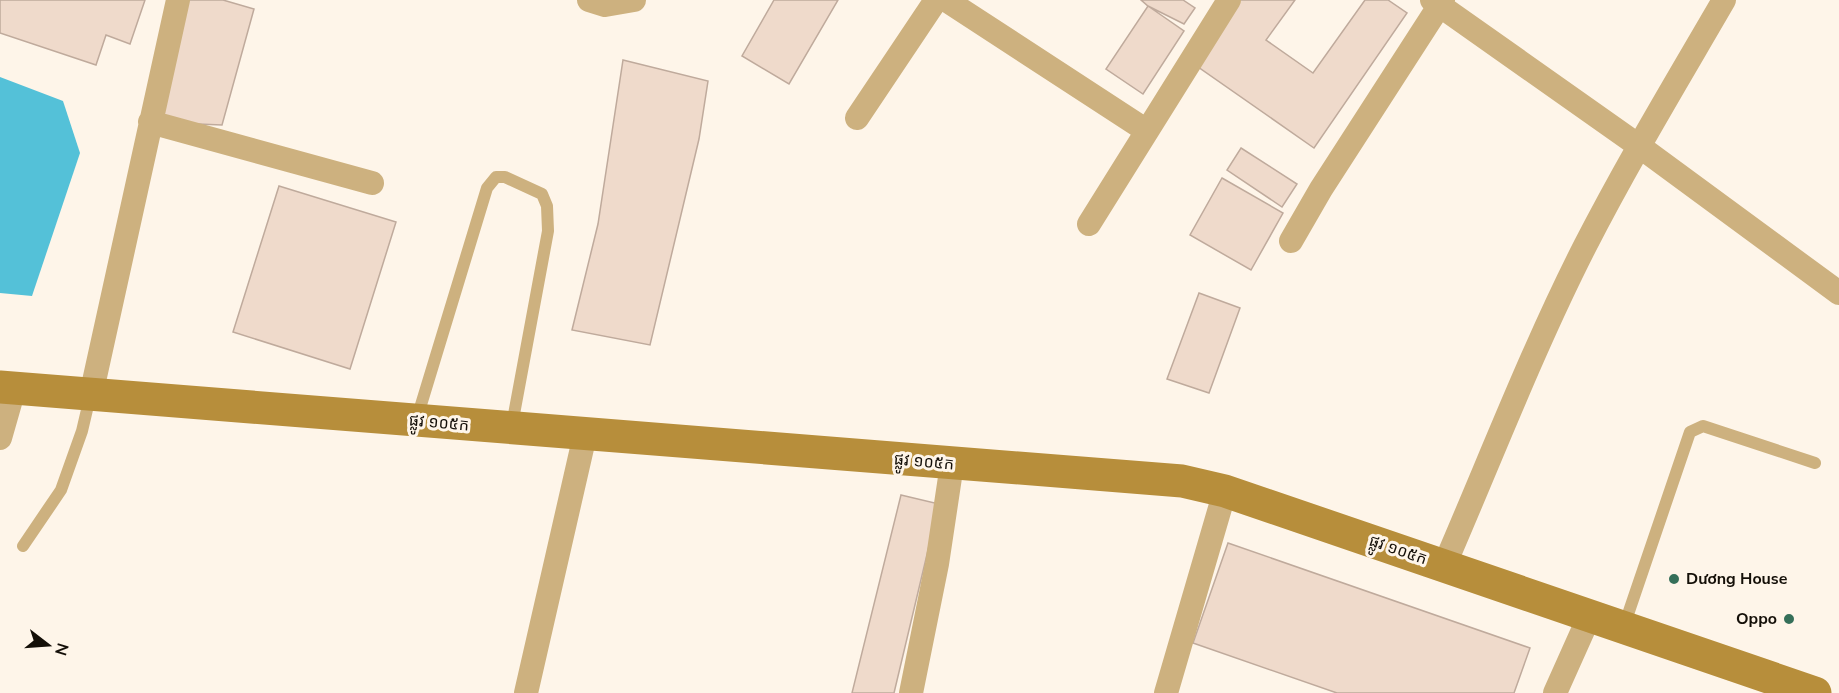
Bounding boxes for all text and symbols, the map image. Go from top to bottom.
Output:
street label: ផ្លូវ ១០៥ក [408,409,470,439]
street label: ផ្លូវ ១០៥ក [893,448,955,478]
street label: ផ្លូវ ១០៥ក [1365,530,1430,573]
place label: Dương House [1686,568,1788,590]
marker: Dương House [1667,572,1681,586]
place label: Oppo [1736,608,1777,630]
marker: Oppo [1782,612,1796,626]
north arrow [18,615,78,675]
text: N [49,640,74,658]

